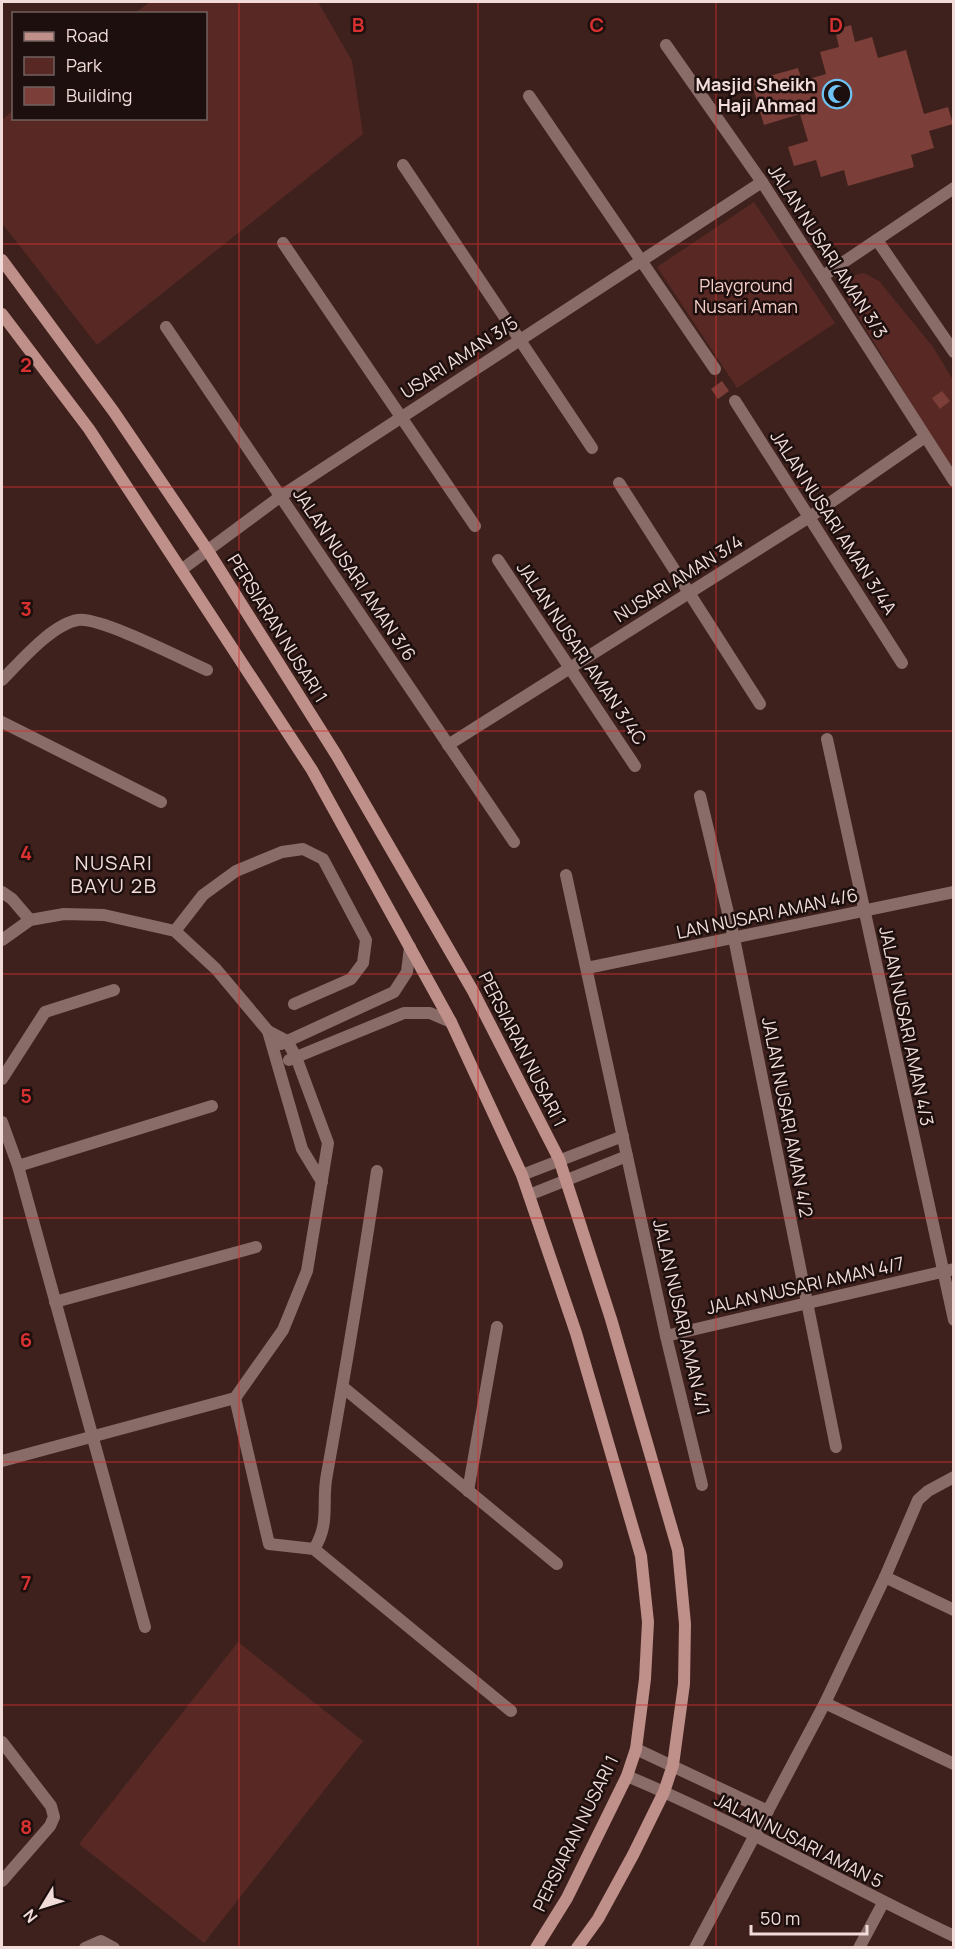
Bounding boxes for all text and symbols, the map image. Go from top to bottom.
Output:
text: B [352,11,365,38]
text: C [590,11,604,38]
text: D [829,11,843,38]
legend [12,12,207,120]
text: Road [66,23,109,47]
text: Park [66,53,103,77]
place label: Masjid Sheikh Haji Ahmad [696,72,816,117]
mosque icon: Masjid Sheikh Haji Ahmad [821,78,853,110]
text: Building [66,83,132,107]
street label: JALAN NUSARI AMAN 3/3 [763,159,893,343]
park label: Playground Nusari Aman [694,273,798,318]
street label: USARI AMAN 3/5 [396,310,522,404]
text: 2 [20,351,32,378]
street label: JALAN NUSARI AMAN 3/4A [765,425,903,619]
street label: JALAN NUSARI AMAN 3/6 [288,483,422,665]
street label: NUSARI AMAN 3/4 [609,529,747,627]
street label: PERSIARAN NUSARI 1 [223,549,333,707]
street label: JALAN NUSARI AMAN 3/4C [512,557,652,749]
text: 3 [20,595,32,622]
text: 4 [20,839,32,866]
district label: NUSARI BAYU 2B [70,849,158,899]
street label: LAN NUSARI AMAN 4/6 [674,882,860,944]
street label: JALAN NUSARI AMAN 4/3 [874,924,940,1128]
street label: PERSIARAN NUSARI 1 [474,967,572,1131]
street label: JALAN NUSARI AMAN 4/2 [757,1015,819,1219]
text: 5 [20,1082,32,1109]
street label: JALAN NUSARI AMAN 4/1 [648,1217,716,1417]
street label: JALAN NUSARI AMAN 4/7 [704,1251,906,1319]
text: 6 [20,1326,32,1353]
text: 7 [21,1569,31,1596]
street label: PERSIARAN NUSARI 1 [527,1751,623,1915]
street label: JALAN NUSARI AMAN 5 [711,1787,887,1893]
text: 8 [20,1813,32,1840]
north arrow [12,1877,72,1937]
scale bar [751,1898,866,1936]
text: N [18,1905,42,1928]
text: 50 m [760,1906,800,1930]

